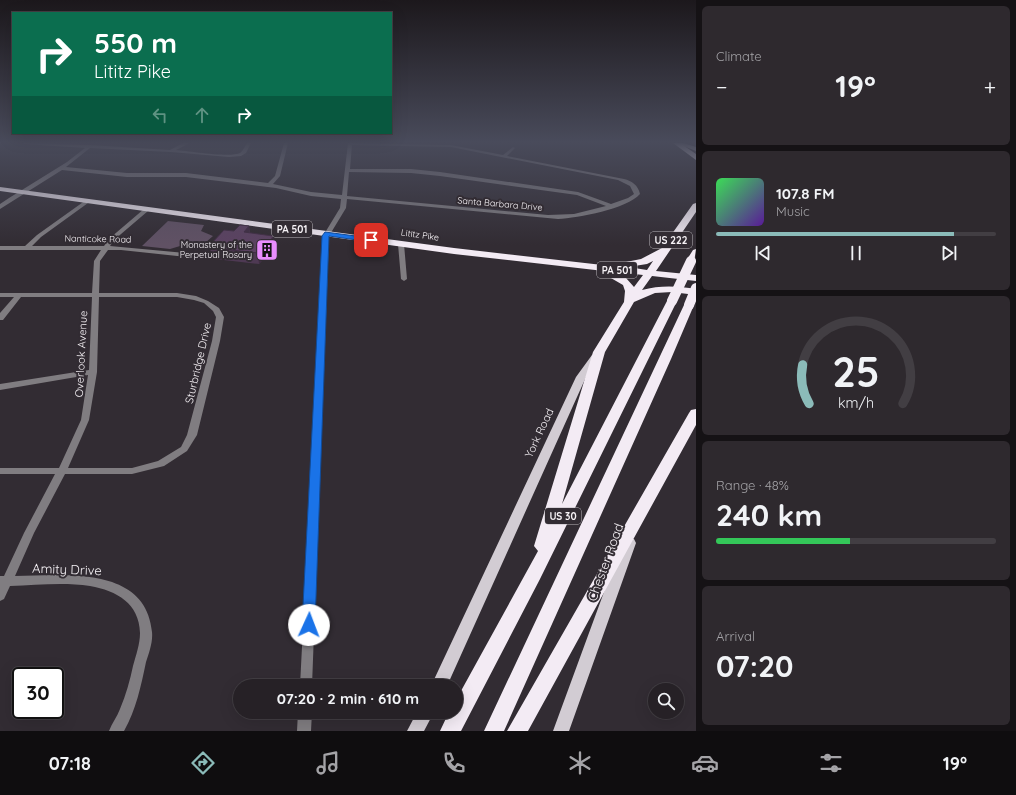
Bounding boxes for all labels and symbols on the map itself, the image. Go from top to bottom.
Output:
street label: Santa Barbara Drive [457,194,543,213]
road number: PA 501 [272,221,312,237]
pin [354,223,388,257]
street label: Lititz Pike [400,226,440,243]
street label: Nanticoke Road [65,232,131,245]
road number: US 222 [650,232,692,248]
building icon: Monastery of the Perpetual Rosary [254,237,280,263]
place label: Monastery of the Perpetual Rosary [180,239,252,260]
road number: PA 501 [597,262,637,278]
street label: Overlook Avenue [72,310,90,398]
street label: Sturbridge Drive [182,321,214,405]
street label: York Road [522,406,556,460]
road number: US 30 [545,508,581,524]
street label: Chester Road [583,521,627,603]
street label: Amity Drive [32,560,102,578]
position arrow [288,604,330,646]
speed limit sign: 30 [12,667,64,719]

